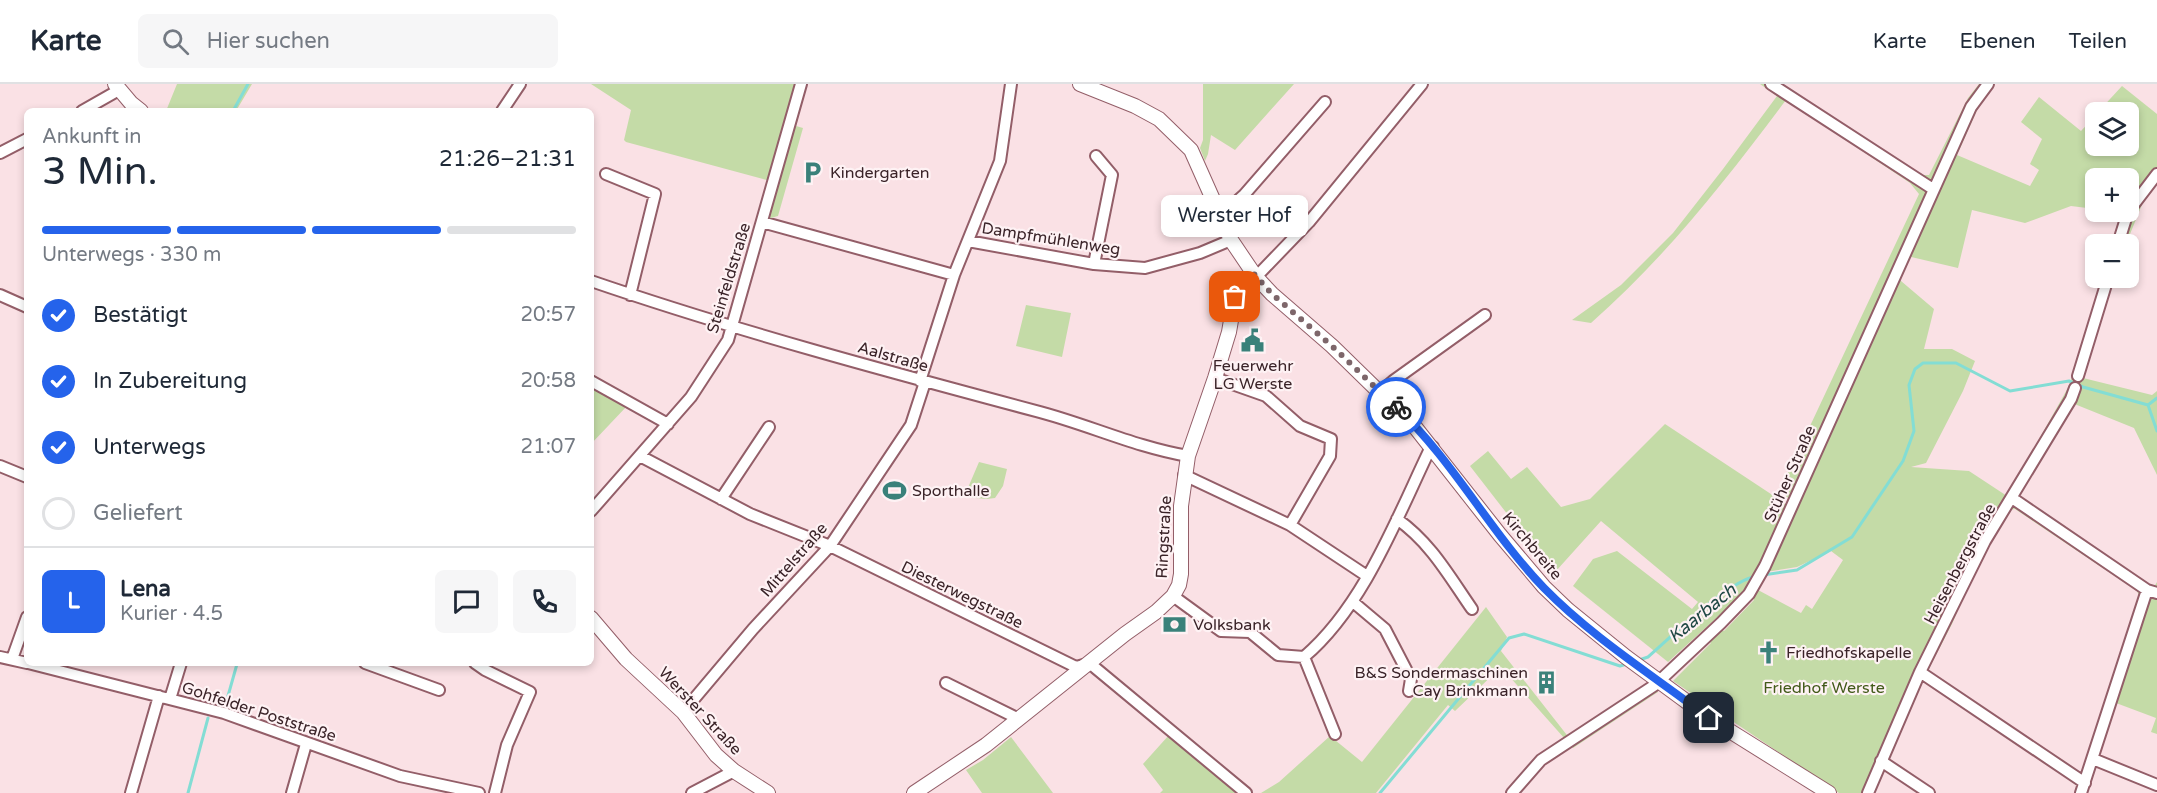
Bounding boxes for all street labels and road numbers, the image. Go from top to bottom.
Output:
street label: Dampfmühlenweg [980,218,1122,260]
street label: Steinfeldstraße [703,220,755,336]
street label: Aalstraße [855,337,931,377]
street label: Stüher Straße [1760,422,1820,526]
street label: Ringstraße [1152,495,1176,579]
street label: Heisenbergstraße [1920,500,2000,628]
street label: Kirchbreite [1498,508,1566,584]
street label: Mittelstraße [756,519,832,601]
street label: Diesterwegstraße [898,557,1026,633]
street label: Werster Straße [654,663,746,759]
street label: Gohfelder Poststraße [179,678,339,746]

